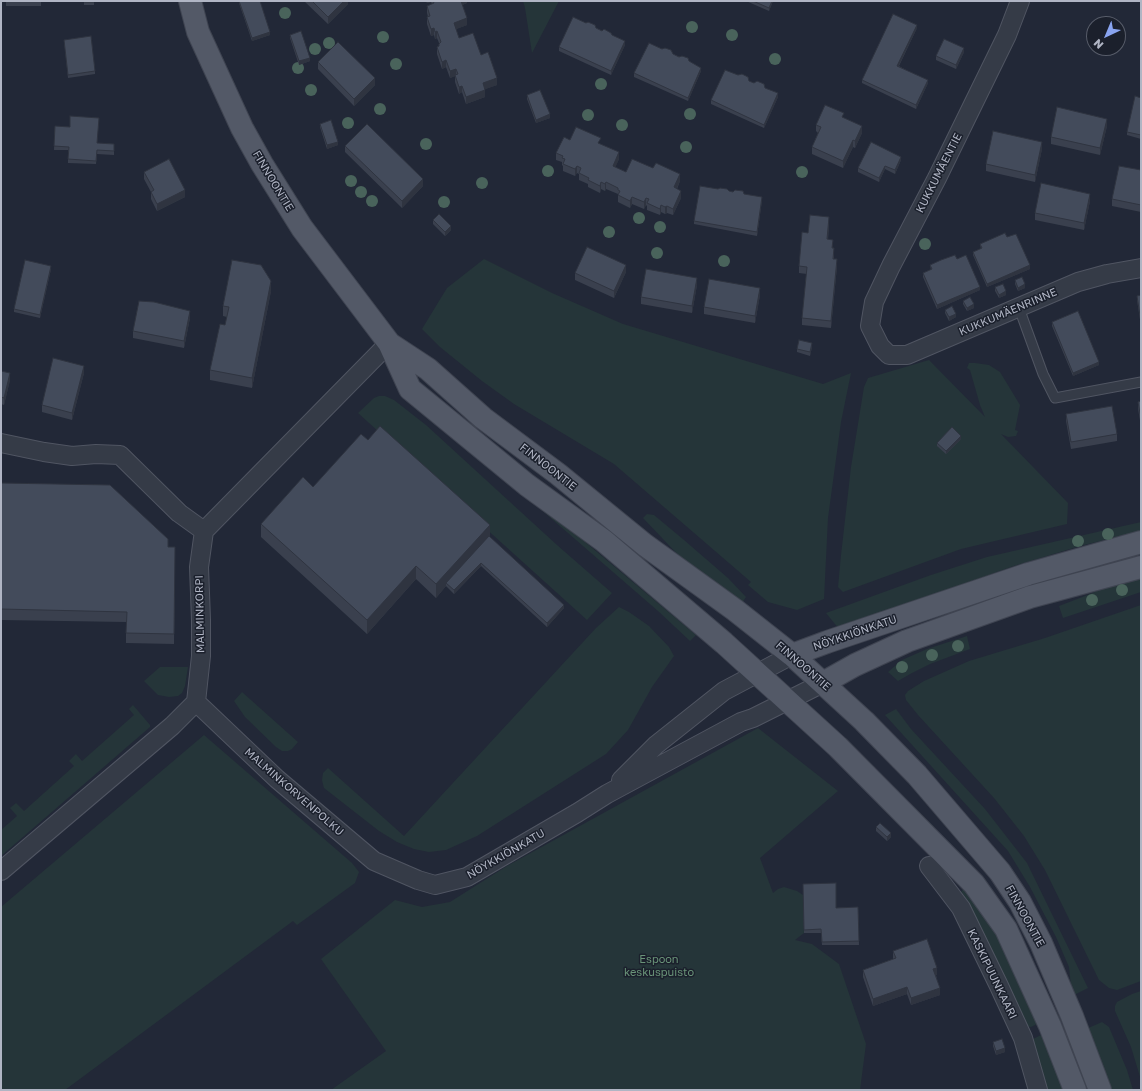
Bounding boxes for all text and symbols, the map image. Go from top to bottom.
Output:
north arrow [1086,16,1126,56]
text: N [1090,37,1106,52]
street label: KUKKUMÄENTIE [913,131,965,215]
street label: FINNOONTIE [250,148,296,214]
street label: KUKKUMÄENRINNE [957,285,1059,339]
street label: FINNOONTIE [517,441,579,493]
street label: MALMINKORPI [193,575,207,653]
street label: NÖYKKIÖNKATU [811,613,899,653]
street label: FINNOONTIE [773,639,833,693]
street label: MALMINKORVENPOLKU [242,745,346,839]
street label: NÖYKKIÖNKATU [465,826,547,882]
street label: FINNOONTIE [1003,883,1047,949]
street label: KASKIPUUNKAARI [964,927,1020,1021]
park label: Espoon keskuspuisto [624,953,694,979]

